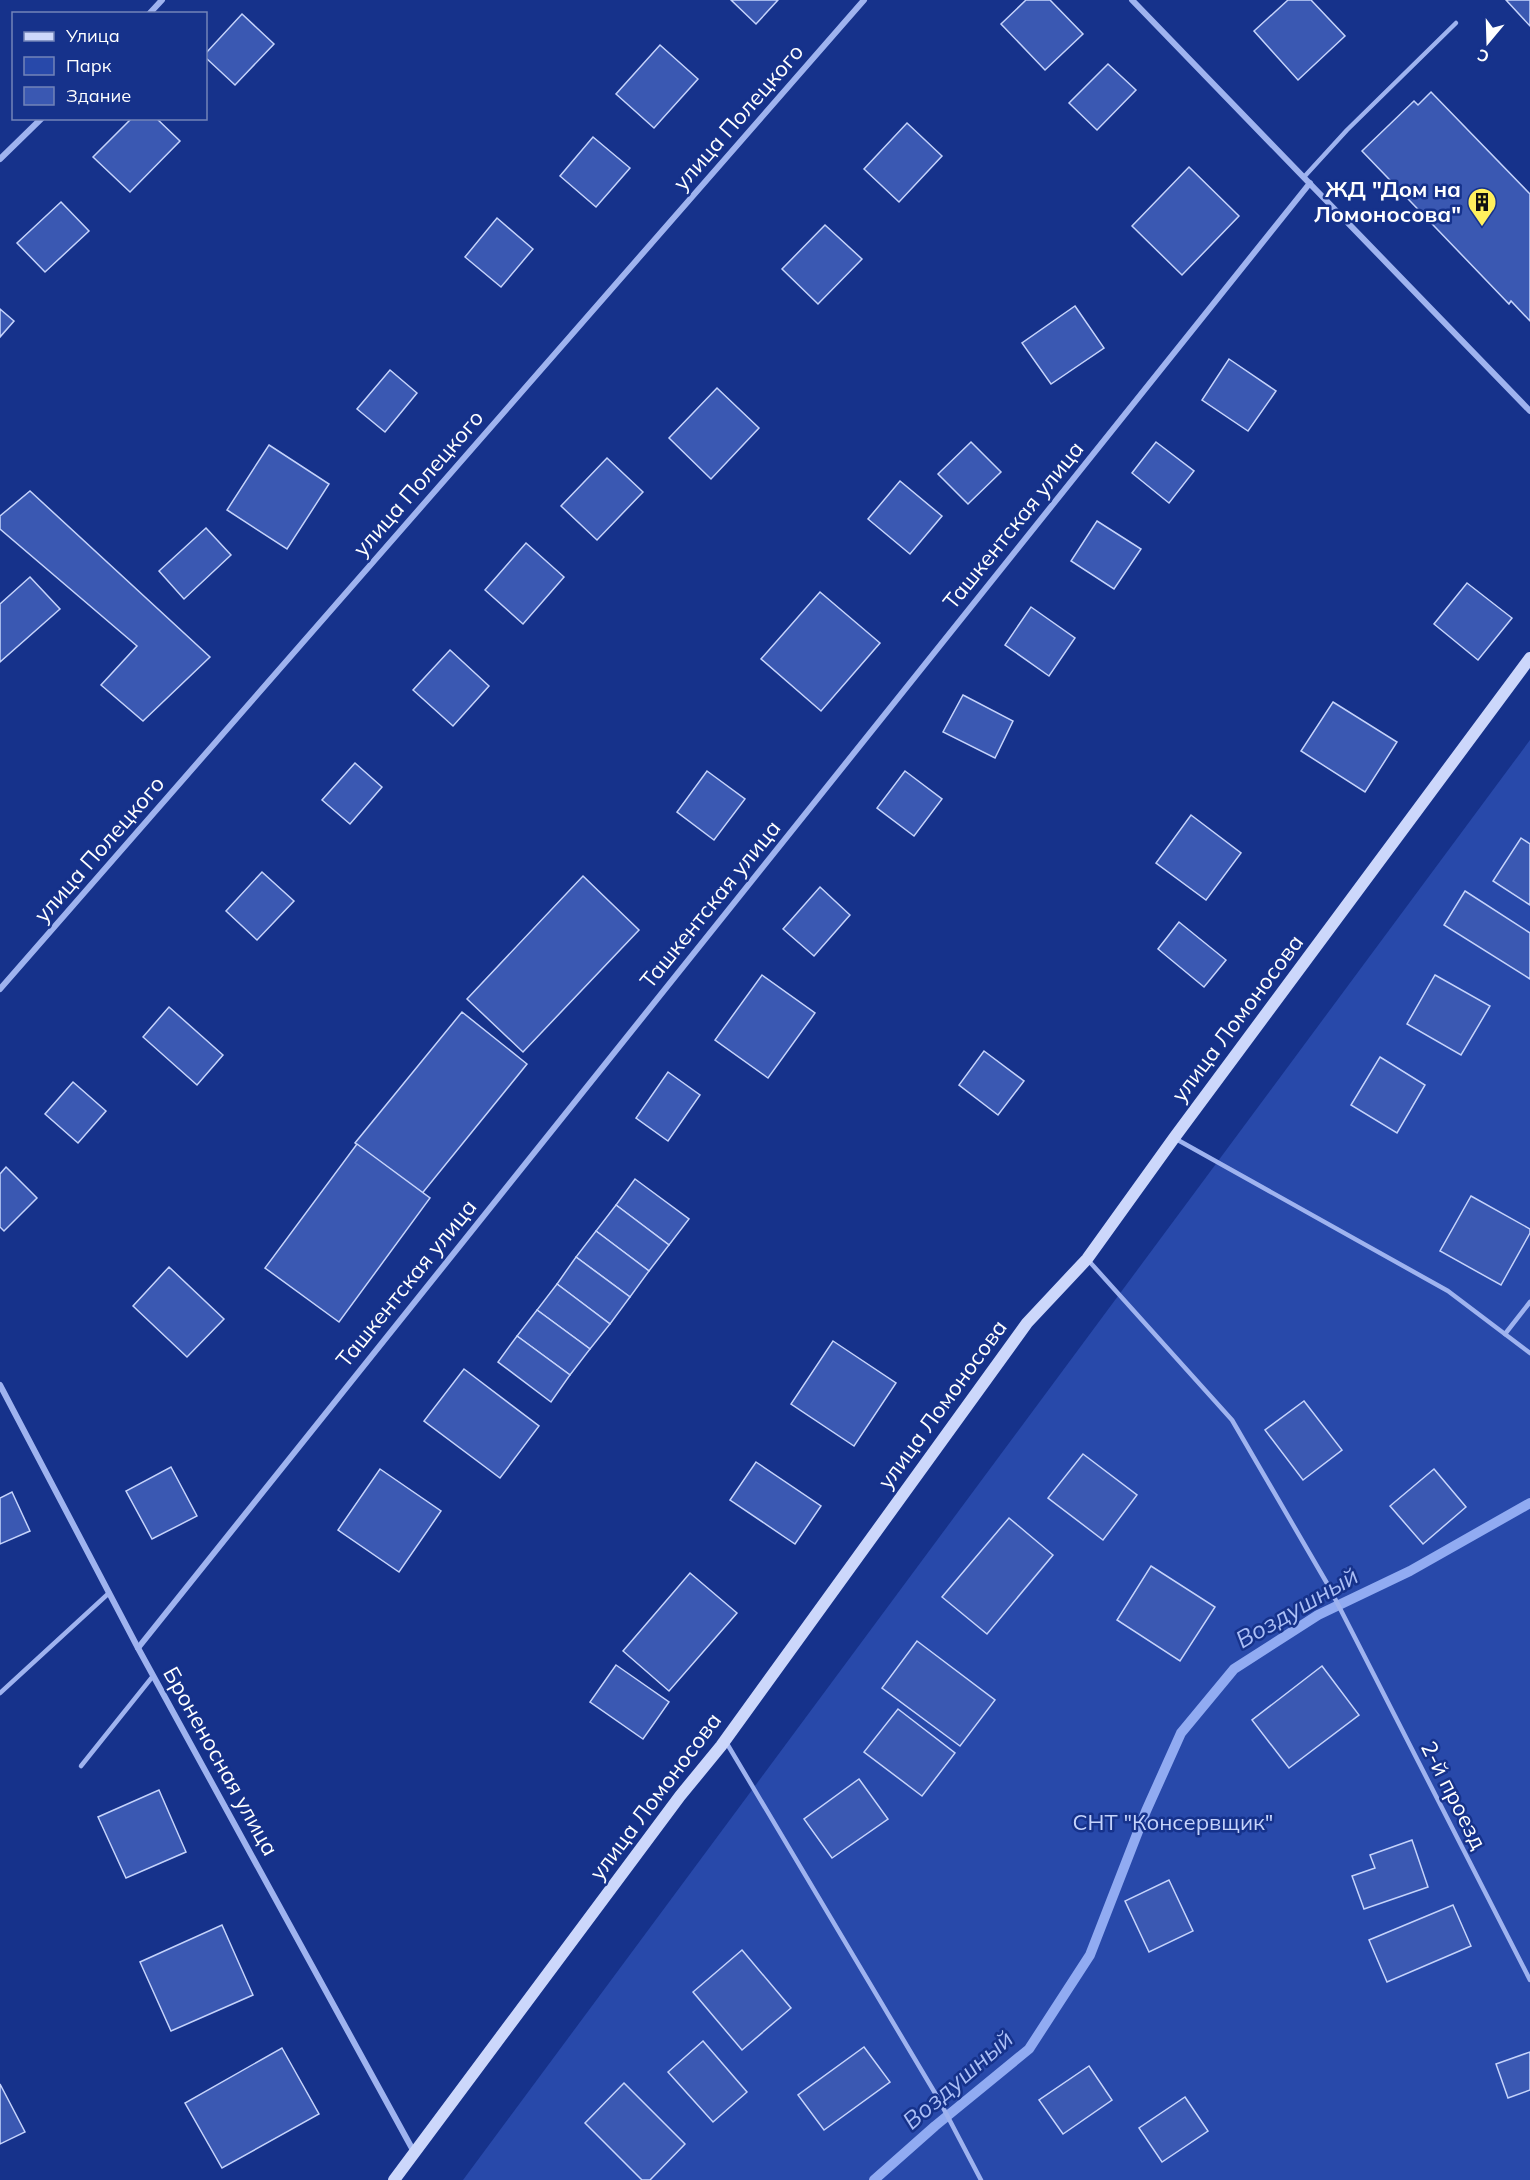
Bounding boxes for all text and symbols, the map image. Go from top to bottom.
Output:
legend [12,12,207,120]
north arrow [1458,12,1518,72]
text: Улица [65,24,120,47]
street label: улица Полецкого [667,38,809,196]
text: С [1475,45,1492,67]
text: Парк [66,54,112,77]
text: Здание [66,84,131,107]
place label: ЖД "Дом на Ломоносова" [1314,175,1461,228]
building icon: ЖД "Дом на Ломоносова" [1466,186,1498,228]
street label: улица Полецкого [347,404,489,562]
street label: Ташкентская улица [937,435,1089,615]
street label: улица Полецкого [28,770,170,928]
street label: Ташкентская улица [634,814,786,994]
street label: улица Ломоносова [1165,929,1309,1107]
street label: Ташкентская улица [330,1193,482,1373]
street label: улица Ломоносова [871,1314,1013,1494]
water label: Воздушный [1230,1560,1363,1654]
street label: Броненосная улица [157,1662,285,1860]
street label: улица Ломоносова [583,1707,727,1885]
street label: 2-й проезд [1415,1736,1493,1854]
park label: СНТ "Консервщик" [1073,1808,1273,1836]
water label: Воздушный [896,2023,1019,2135]

